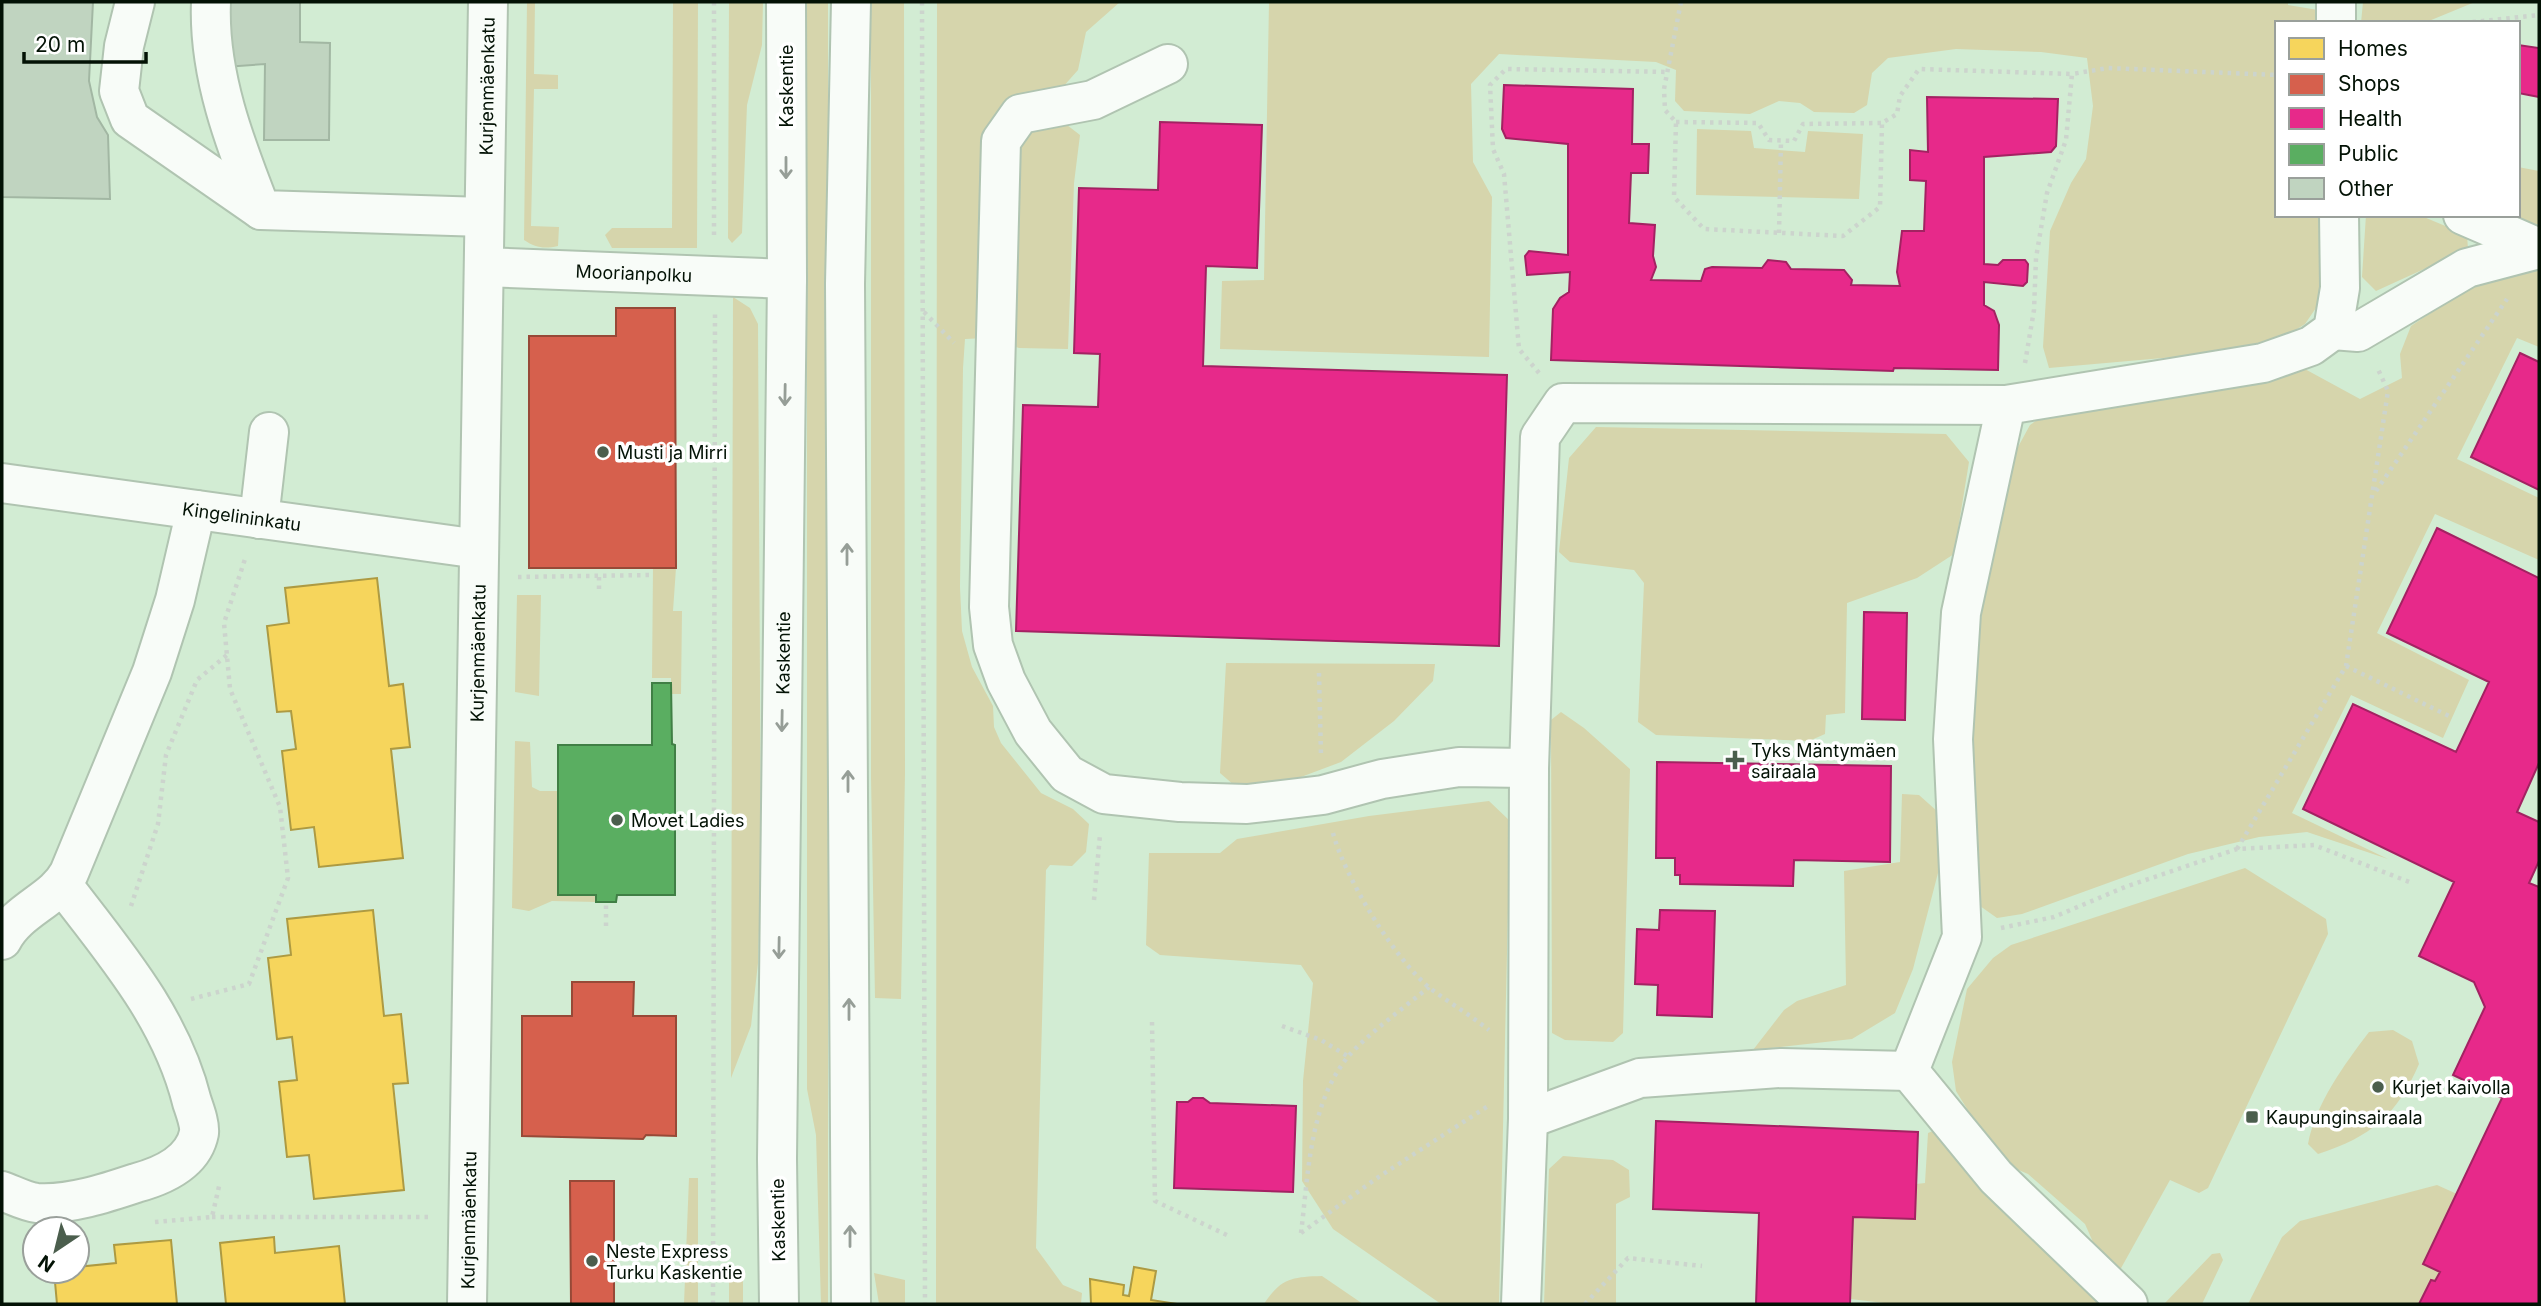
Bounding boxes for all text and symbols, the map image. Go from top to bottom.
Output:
street label: Kurjenmäenkatu [475,17,498,155]
scale bar [24,21,147,65]
legend [2275,21,2520,217]
text: 20 m [35,32,85,57]
text: Homes [2338,36,2408,61]
street label: Kaskentie [776,44,797,128]
text: Shops [2338,71,2400,96]
text: Health [2338,106,2403,131]
text: Public [2338,141,2399,166]
one-way arrow [779,156,793,179]
text: Other [2338,176,2394,201]
street label: Moorianpolku [575,260,693,286]
one-way arrow [778,384,792,407]
place label: Musti ja Mirri [617,442,727,463]
marker: Musti ja Mirri [595,444,611,460]
street label: Kingelininkatu [181,498,303,535]
one-way arrow [840,542,853,565]
street label: Kurjenmäenkatu [466,584,489,722]
street label: Kaskentie [772,611,794,695]
one-way arrow [775,709,788,732]
place label: Tyks Mäntymäen sairaala [1751,740,1897,782]
marker: Tyks Mäntymäen sairaala [1725,750,1745,770]
one-way arrow [841,770,855,793]
place label: Movet Ladies [631,810,745,831]
marker: Movet Ladies [609,812,625,828]
one-way arrow [772,937,786,960]
one-way arrow [842,997,856,1020]
place label: Kurjet kaivolla [2392,1077,2511,1098]
marker: Kurjet kaivolla [2370,1079,2386,1095]
place label: Kaupunginsairaala [2266,1107,2423,1128]
marker: Kaupunginsairaala [2244,1109,2260,1125]
street label: Kurjenmäenkatu [457,1151,480,1289]
street label: Kaskentie [767,1178,789,1262]
north arrow [21,1215,91,1285]
one-way arrow [843,1225,857,1248]
place label: Neste Express Turku Kaskentie [606,1241,743,1283]
text: N [34,1250,59,1277]
marker: Neste Express Turku Kaskentie [584,1253,600,1269]

